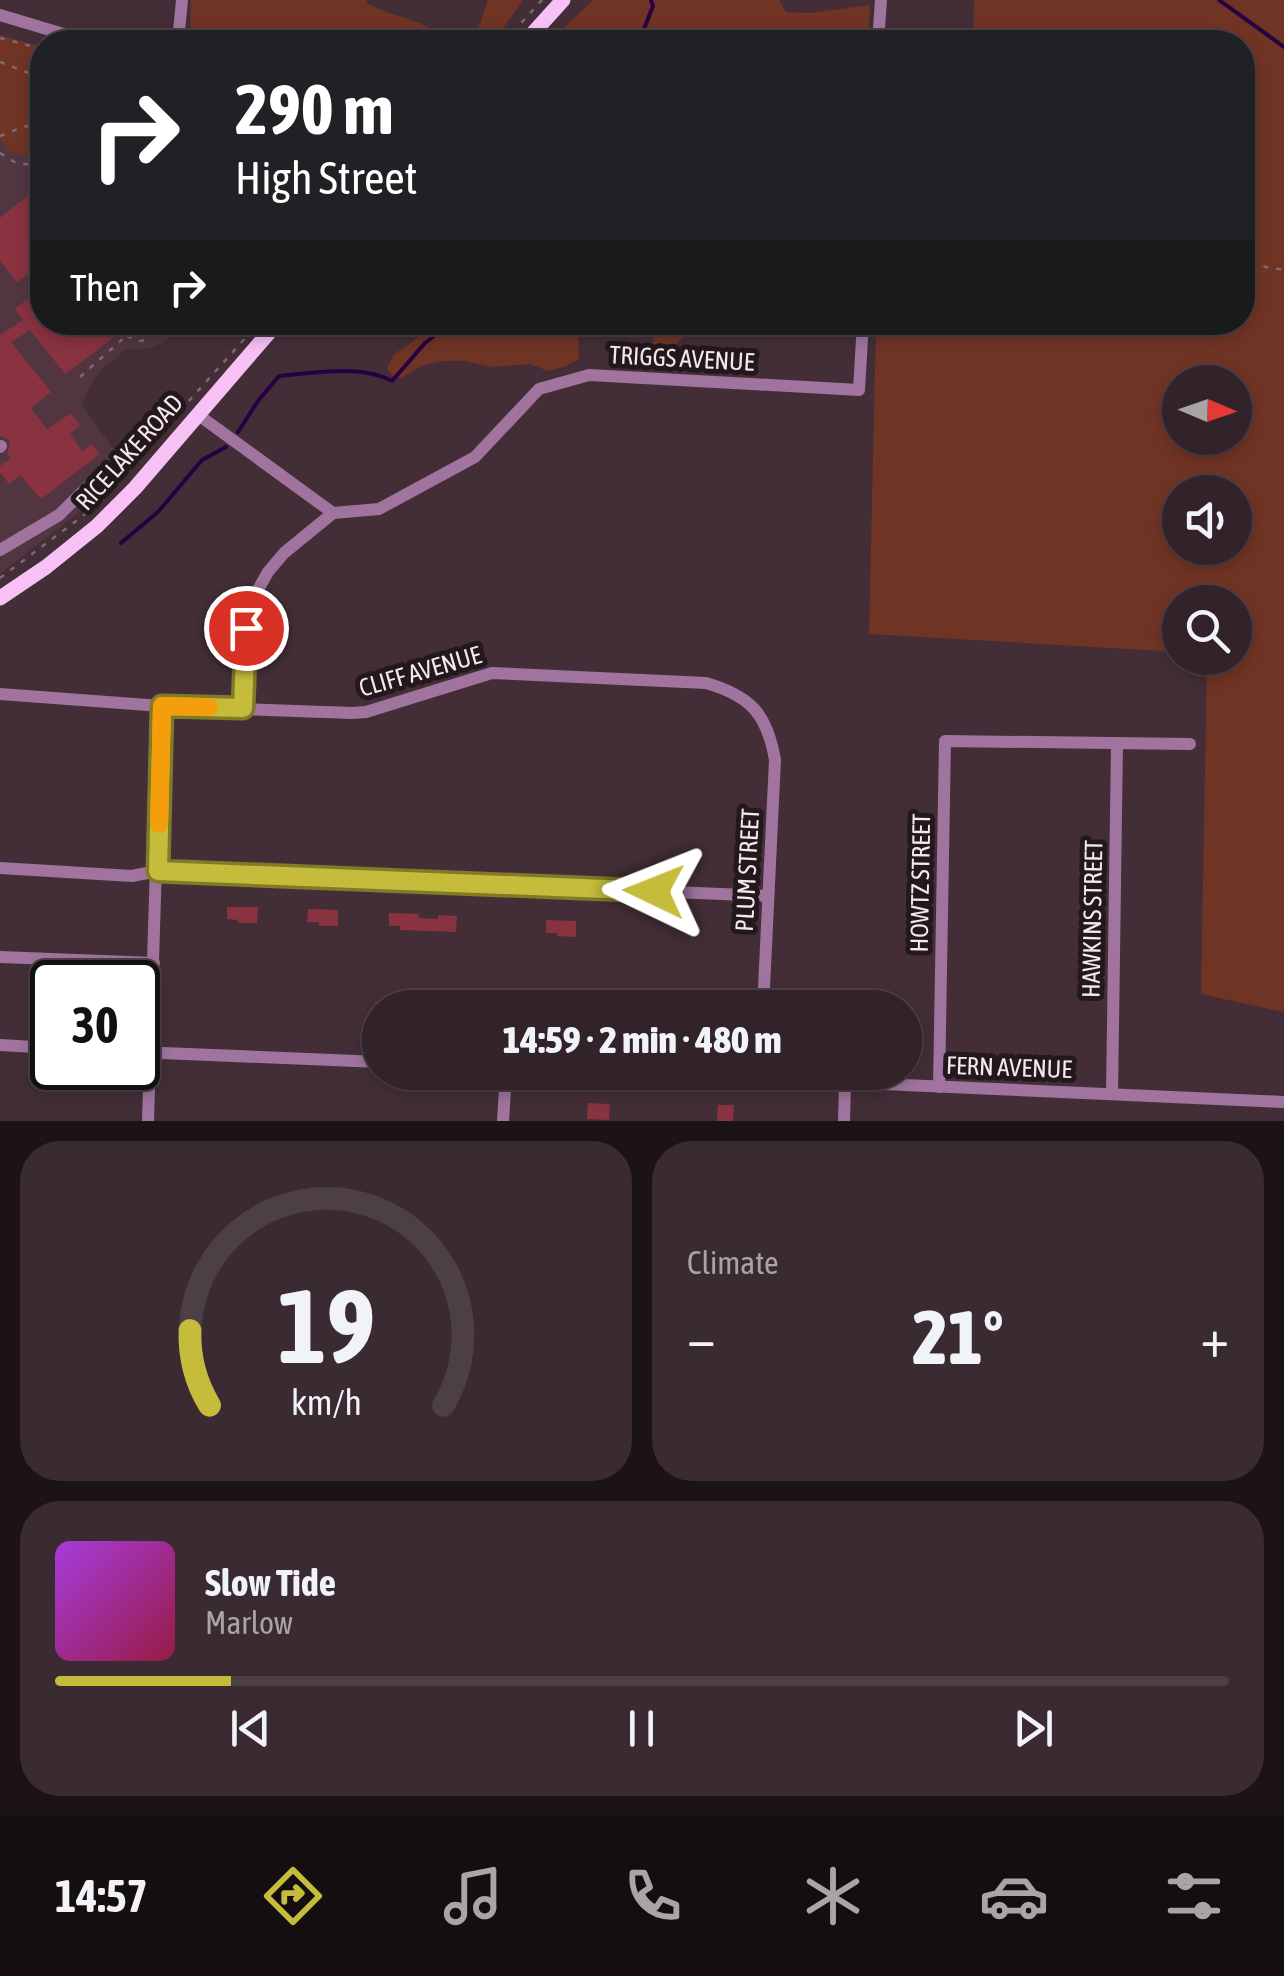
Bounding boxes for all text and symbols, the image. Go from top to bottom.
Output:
text: 290 m [235,69,394,149]
icon: right [70,70,200,200]
text: High Street [235,152,418,204]
icon: right [160,260,215,315]
text: Then [70,266,140,309]
street label: TRIGGS AVENUE [609,340,756,376]
north arrow [1162,365,1252,455]
map controls [1162,365,1252,675]
street label: RICE LAKE ROAD [70,389,188,515]
button: sound [1162,475,1252,565]
button: search [1162,585,1252,675]
pin [204,586,289,671]
icon: arrive [219,601,274,656]
street label: CLIFF AVENUE [356,640,485,702]
street label: PLUM STREET [730,808,764,932]
street label: HOWTZ STREET [905,813,935,953]
position arrow [602,839,706,943]
street label: HAWKINS STREET [1077,840,1107,998]
speed limit sign: 30 [30,960,160,1090]
text: 14:59 · 2 min · 480 m [502,1018,782,1061]
street label: FERN AVENUE [945,1051,1073,1083]
text: Climate [687,1244,779,1281]
text: 19 [277,1266,375,1385]
text: 21° [912,1294,1004,1380]
text: − [687,1306,716,1369]
text: + [1200,1306,1229,1369]
text: km/h [291,1382,361,1423]
text: Slow Tide [205,1561,336,1604]
text: Marlow [205,1604,293,1641]
icon: previous [223,1701,278,1756]
icon: pause [614,1701,669,1756]
icon: next [1006,1701,1061,1756]
icon: directions [258,1861,328,1931]
icon: music [438,1861,508,1931]
icon: phone [618,1861,688,1931]
icon: climate [798,1861,868,1931]
icon: car [979,1861,1049,1931]
icon: filters [1159,1861,1229,1931]
text: 14:57 [55,1870,148,1922]

